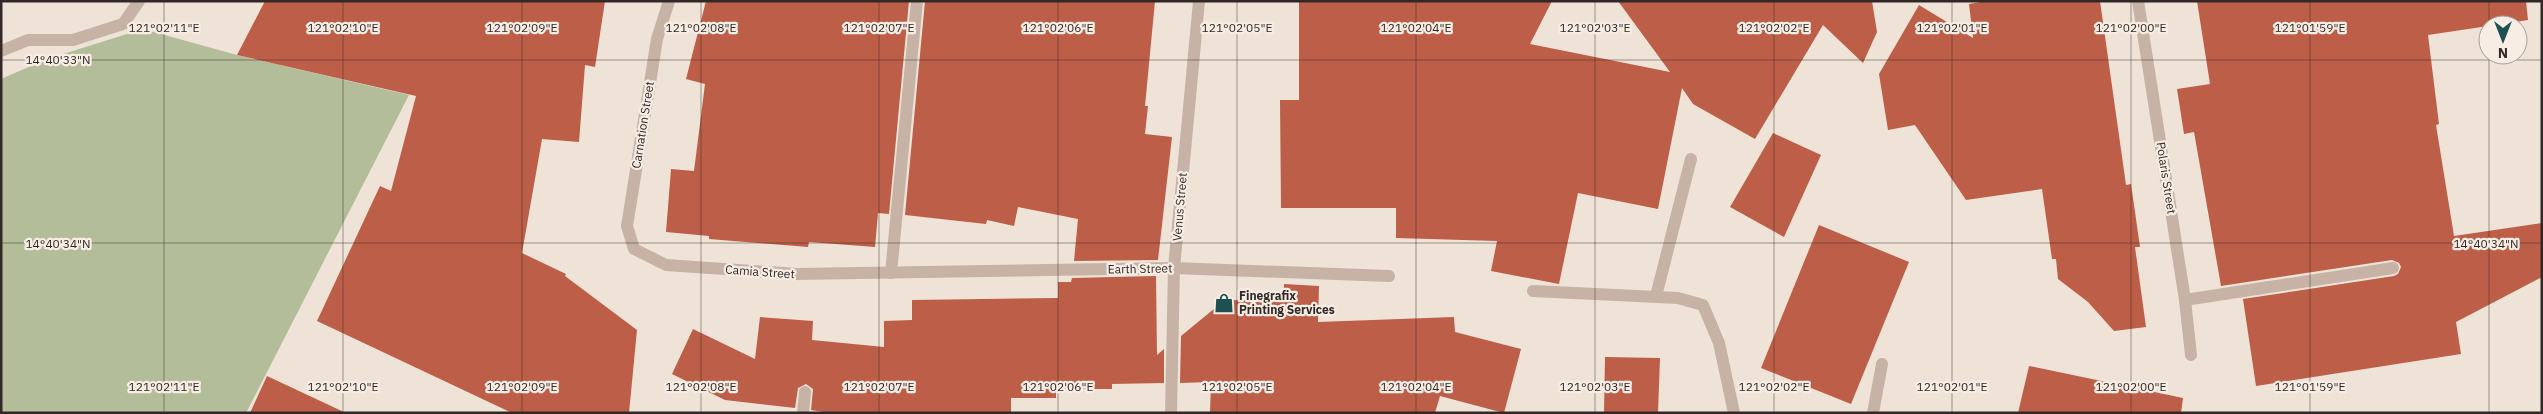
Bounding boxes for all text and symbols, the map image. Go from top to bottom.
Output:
north arrow [2478,15,2528,65]
text: 121°02'11"E [129,20,199,35]
text: 121°02'10"E [308,20,378,35]
text: 121°02'09"E [487,20,557,35]
text: 121°02'08"E [666,20,736,35]
text: 121°02'07"E [844,20,914,35]
text: 121°02'06"E [1023,20,1093,35]
text: 121°02'05"E [1202,20,1272,35]
text: 121°02'04"E [1381,20,1451,35]
text: 121°02'03"E [1560,20,1630,35]
text: 121°02'02"E [1739,20,1809,35]
text: 121°02'01"E [1917,20,1987,35]
text: 121°02'00"E [2096,20,2166,35]
text: 121°01'59"E [2275,20,2345,35]
text: N [2498,44,2508,62]
text: 14°40'33"N [25,52,91,67]
street label: Carnation Street [628,80,657,170]
street label: Polaris Street [2153,141,2180,215]
street label: Venus Street [1169,172,1190,242]
text: 14°40'34"N [25,236,91,251]
text: 14°40'34"N [2453,236,2519,251]
street label: Earth Street [1108,260,1172,277]
street label: Camia Street [725,262,795,281]
place label: Finegrafix Printing Services [1239,288,1335,317]
shop icon: Finegrafix Printing Services [1213,292,1235,314]
text: 121°02'11"E [129,379,199,394]
text: 121°02'10"E [308,379,378,394]
text: 121°02'09"E [487,379,557,394]
text: 121°02'08"E [666,379,736,394]
text: 121°02'07"E [844,379,914,394]
text: 121°02'06"E [1023,379,1093,394]
text: 121°02'05"E [1202,379,1272,394]
text: 121°02'04"E [1381,379,1451,394]
text: 121°02'03"E [1560,379,1630,394]
text: 121°02'02"E [1739,379,1809,394]
text: 121°02'01"E [1917,379,1987,394]
text: 121°02'00"E [2096,379,2166,394]
text: 121°01'59"E [2275,379,2345,394]

